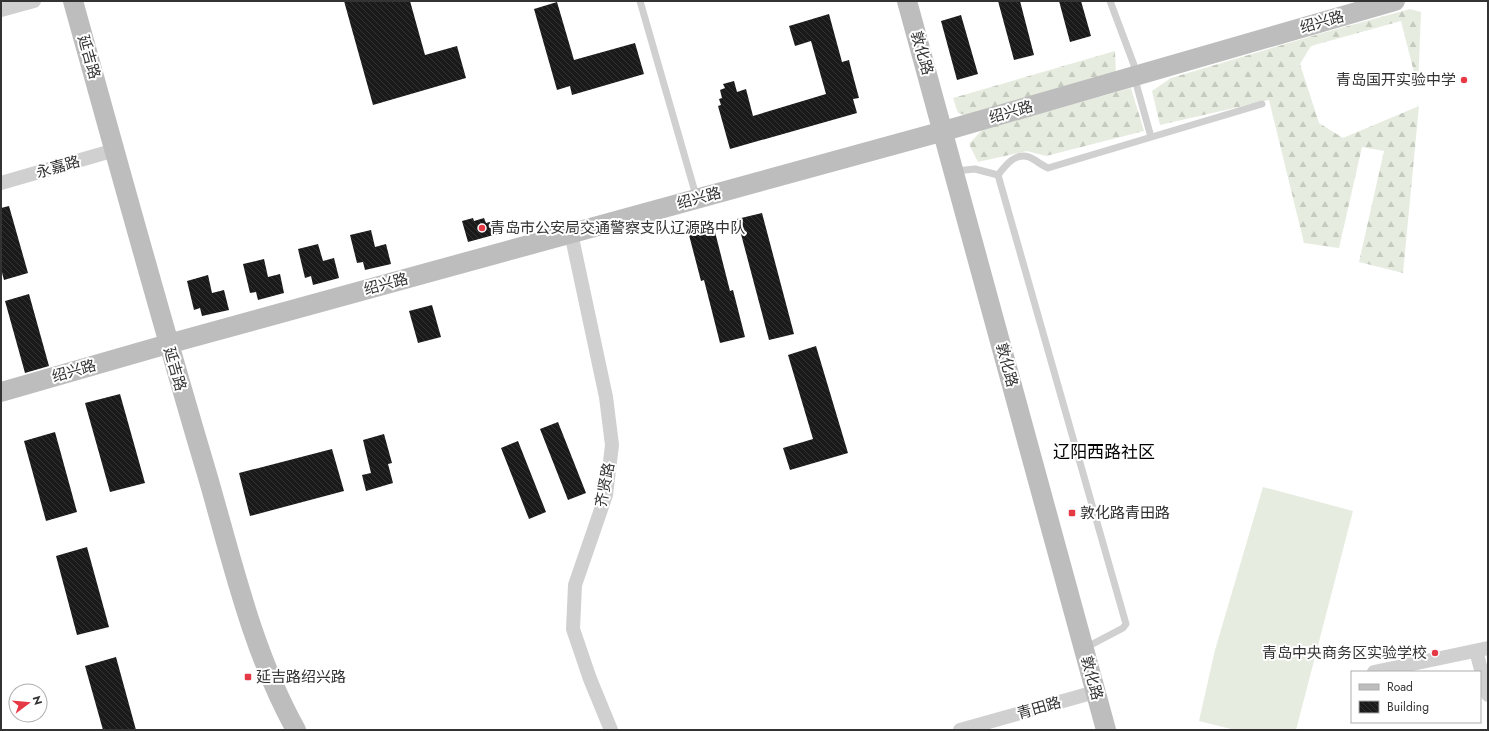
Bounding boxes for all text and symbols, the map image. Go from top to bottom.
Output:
street label: 绍兴路 [1297,5,1347,39]
street label: 敦化路 [905,28,939,78]
street label: 延吉路 [72,32,106,82]
place label: 青岛国开实验中学 [1336,69,1456,91]
marker: 青岛国开实验中学 [1459,75,1469,85]
street label: 绍兴路 [986,95,1036,129]
street label: 永嘉路 [33,150,83,184]
street label: 绍兴路 [674,182,724,214]
place label: 青岛市公安局交通警察支队辽源路中队 [490,217,745,239]
marker: 青岛市公安局交通警察支队辽源路中队 [477,223,487,233]
street label: 绍兴路 [361,268,411,300]
street label: 敦化路 [991,340,1023,390]
street label: 延吉路 [158,344,192,394]
street label: 绍兴路 [49,354,99,388]
district label: 辽阳西路社区 [1053,440,1155,464]
street label: 齐贤路 [590,461,620,509]
place label: 敦化路青田路 [1080,502,1170,524]
marker: 敦化路青田路 [1067,508,1077,518]
place label: 青岛中央商务区实验学校 [1262,642,1427,664]
marker: 青岛中央商务区实验学校 [1430,648,1440,658]
street label: 敦化路 [1076,653,1108,703]
place label: 延吉路绍兴路 [256,666,346,688]
legend [1351,671,1481,723]
marker: 延吉路绍兴路 [243,672,253,682]
text: Road [1387,678,1413,696]
north arrow [8,683,48,723]
street label: 青田路 [1014,691,1064,725]
text: N [29,694,47,707]
text: Building [1387,698,1429,716]

